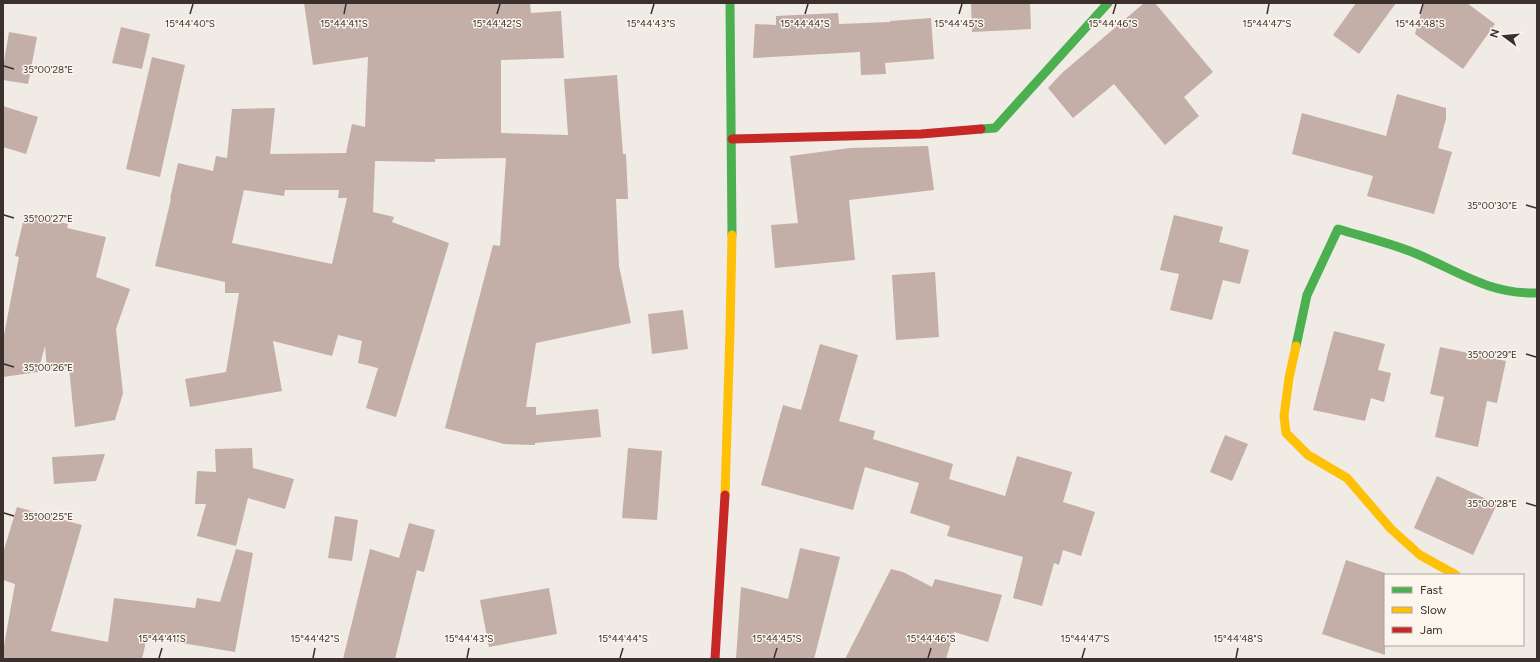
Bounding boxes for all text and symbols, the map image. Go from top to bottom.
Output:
north arrow [1484,16,1524,56]
text: 15°44'40"S [165,17,215,30]
text: 15°44'41"S [320,17,368,30]
text: 15°44'42"S [472,17,522,30]
text: 15°44'43"S [627,17,675,30]
text: 15°44'44"S [780,17,830,30]
text: 15°44'45"S [934,17,984,30]
text: 15°44'46"S [1088,17,1138,30]
text: 15°44'47"S [1243,17,1291,30]
text: 15°44'48"S [1395,17,1445,30]
text: N [1487,27,1502,39]
text: 35°00'28"E [23,63,73,76]
text: 35°00'30"E [1467,199,1517,212]
text: 35°00'27"E [23,212,73,225]
text: 35°00'29"E [1467,348,1517,361]
text: 35°00'26"E [23,361,73,374]
text: 35°00'28"E [1467,497,1517,510]
text: 35°00'25"E [23,510,73,523]
legend [1384,574,1524,646]
text: Fast [1420,583,1443,597]
text: Slow [1420,603,1447,617]
text: Jam [1420,623,1443,637]
text: 15°44'41"S [138,632,186,645]
text: 15°44'42"S [290,632,340,645]
text: 15°44'43"S [445,632,493,645]
text: 15°44'44"S [598,632,648,645]
text: 15°44'45"S [752,632,802,645]
text: 15°44'46"S [906,632,956,645]
text: 15°44'47"S [1061,632,1109,645]
text: 15°44'48"S [1213,632,1263,645]

